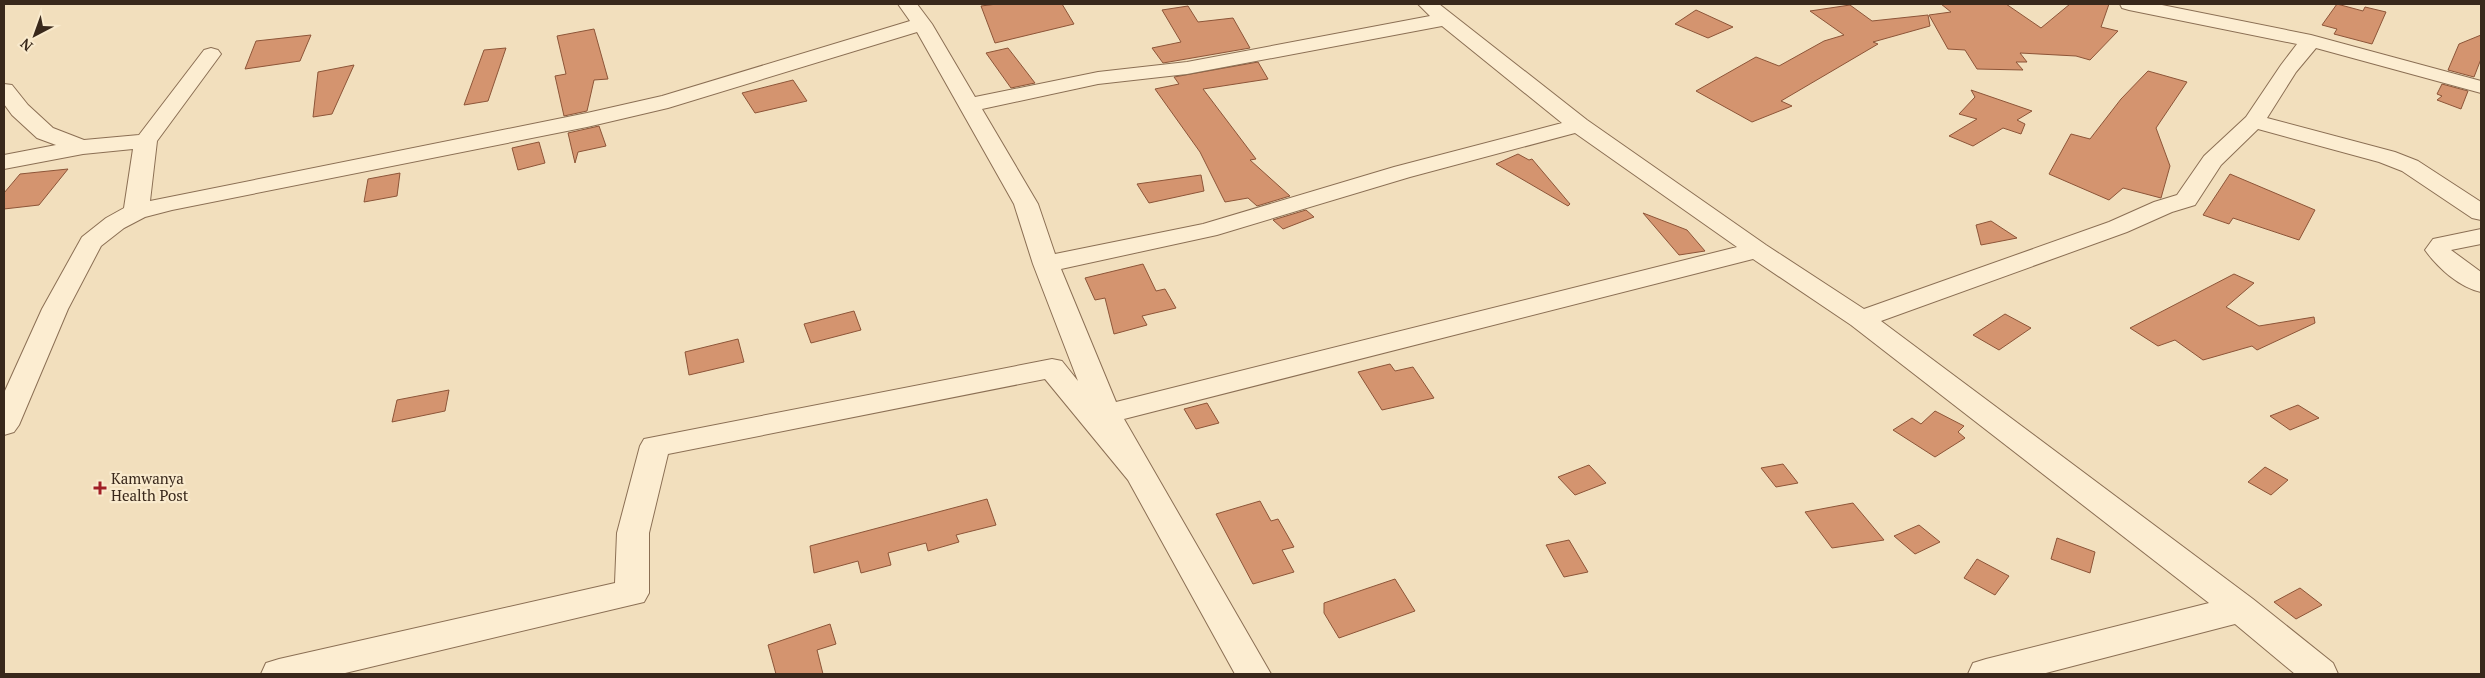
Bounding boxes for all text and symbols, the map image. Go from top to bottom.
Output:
north arrow [10,10,60,60]
text: N [16,34,36,56]
place label: Kamwanya Health Post [111,468,189,505]
marker: Kamwanya Health Post [93,481,107,495]

